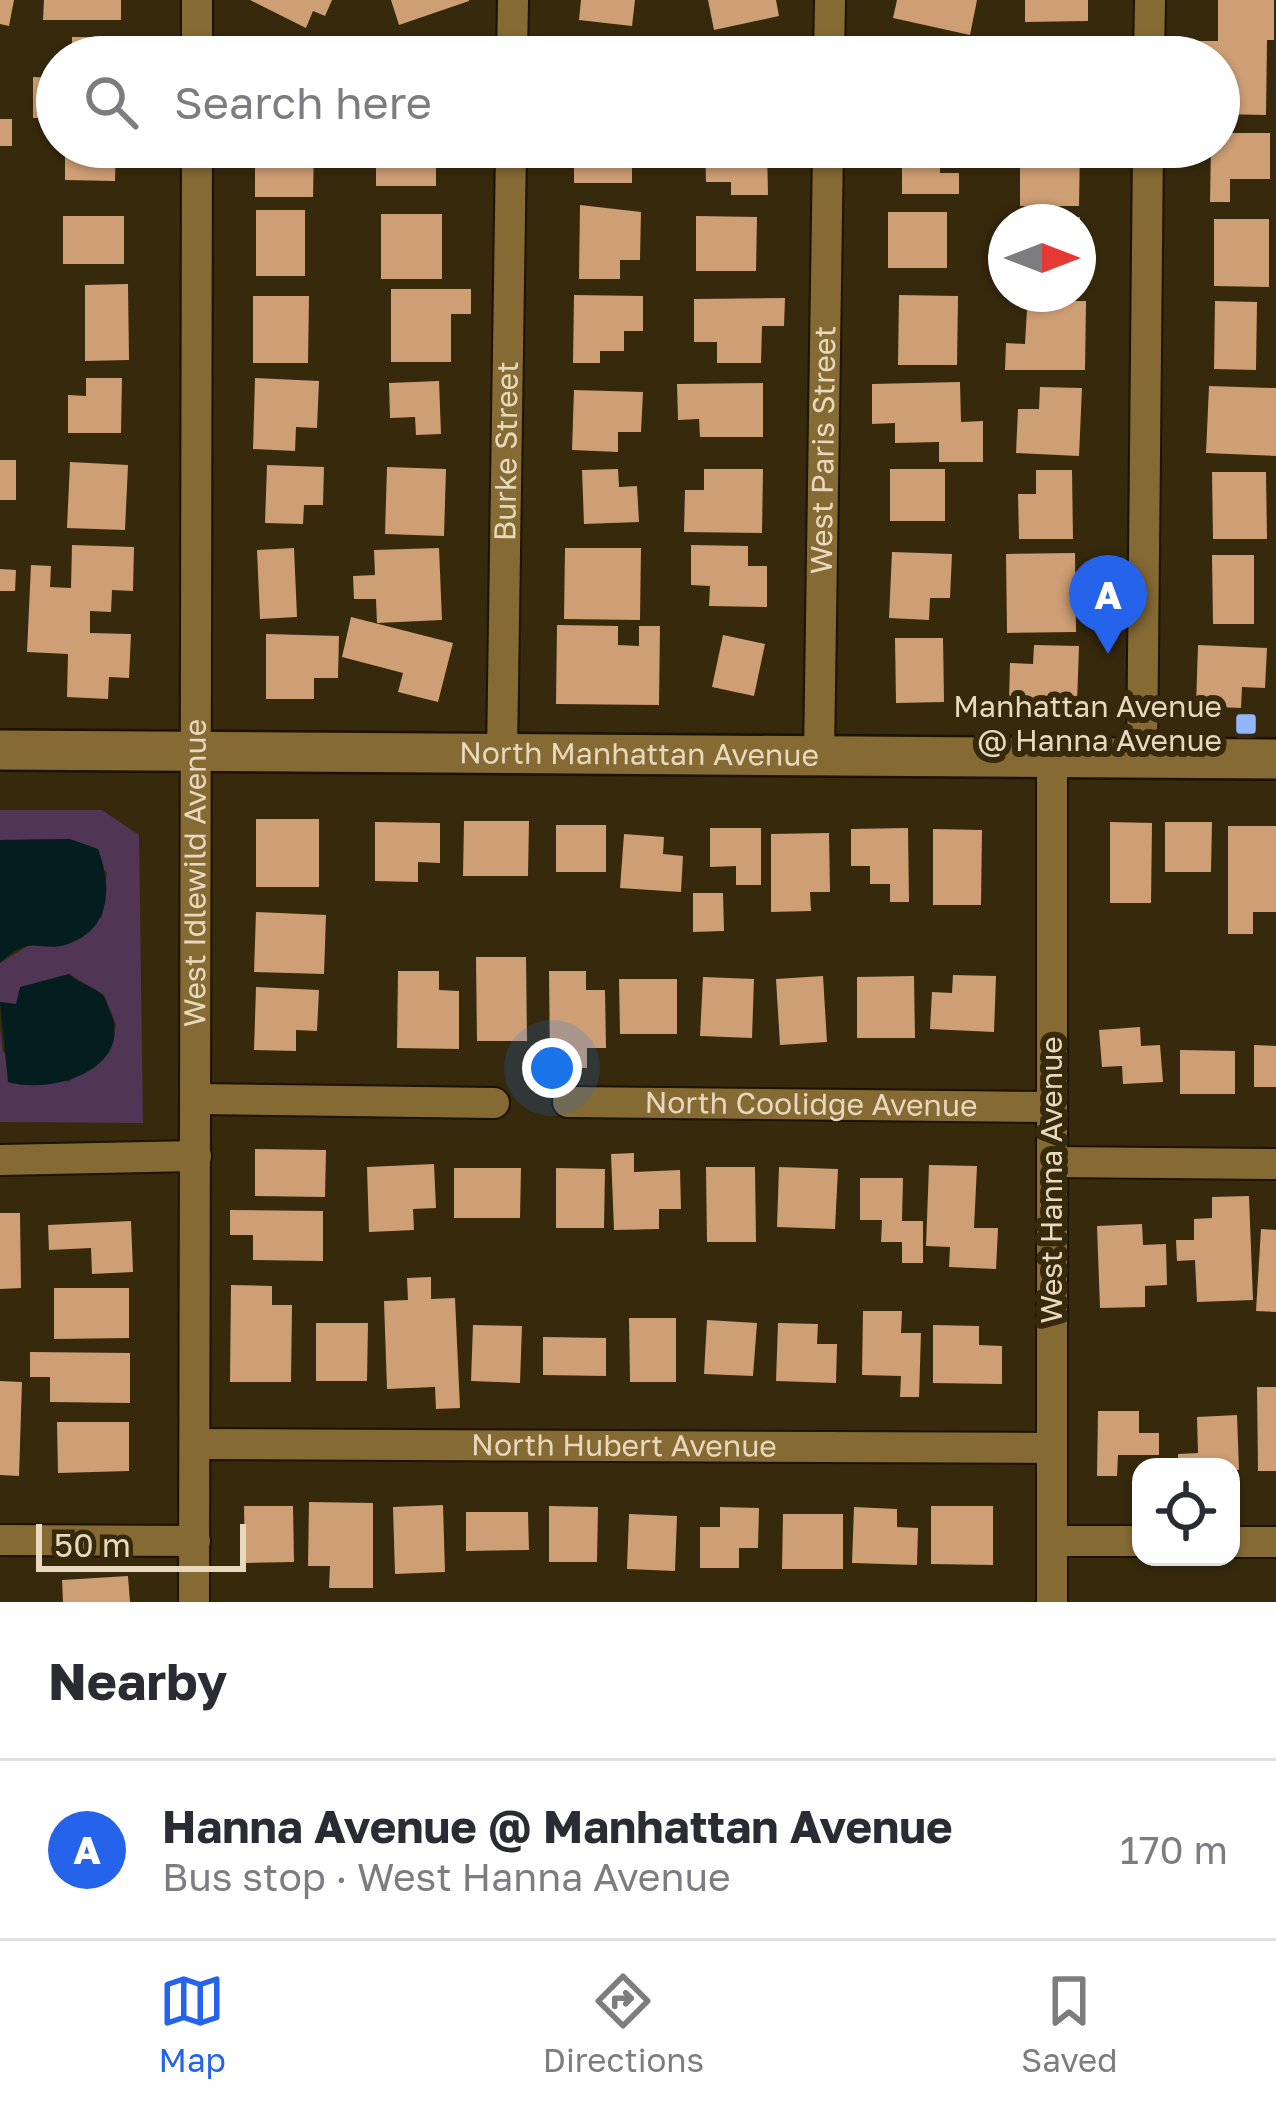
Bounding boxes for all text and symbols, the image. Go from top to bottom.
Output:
search box [36,36,1240,168]
icon: search [78,69,144,135]
text: Search here [174,75,432,129]
north arrow [988,204,1096,312]
street label: West Paris Street [803,325,842,575]
street label: Burke Street [486,361,525,541]
pin: A [1069,555,1147,654]
place label: Manhattan Avenue @ Hanna Avenue [953,688,1222,758]
marker: Manhattan Avenue @ Hanna Avenue [1233,711,1259,737]
street label: West Idlewild Avenue [176,719,213,1027]
street label: North Manhattan Avenue [459,734,819,773]
street label: West Hanna Avenue [1033,1036,1069,1324]
your location [522,1038,582,1098]
street label: North Coolidge Avenue [644,1084,978,1123]
street label: North Hubert Avenue [471,1426,777,1464]
map controls [1132,1458,1240,1566]
button: locate [1132,1458,1240,1566]
scale bar [36,1518,246,1571]
text: 50 m [54,1525,131,1564]
text: Nearby [48,1650,227,1711]
text: Hanna Avenue @ Manhattan Avenue [162,1799,953,1853]
text: A [73,1826,101,1873]
text: 170 m [1120,1826,1228,1873]
text: Bus stop · West Hanna Avenue [162,1853,731,1900]
tab: Map [159,1968,226,2079]
tab: Directions [543,1968,704,2079]
tab: Saved [1021,1968,1117,2079]

